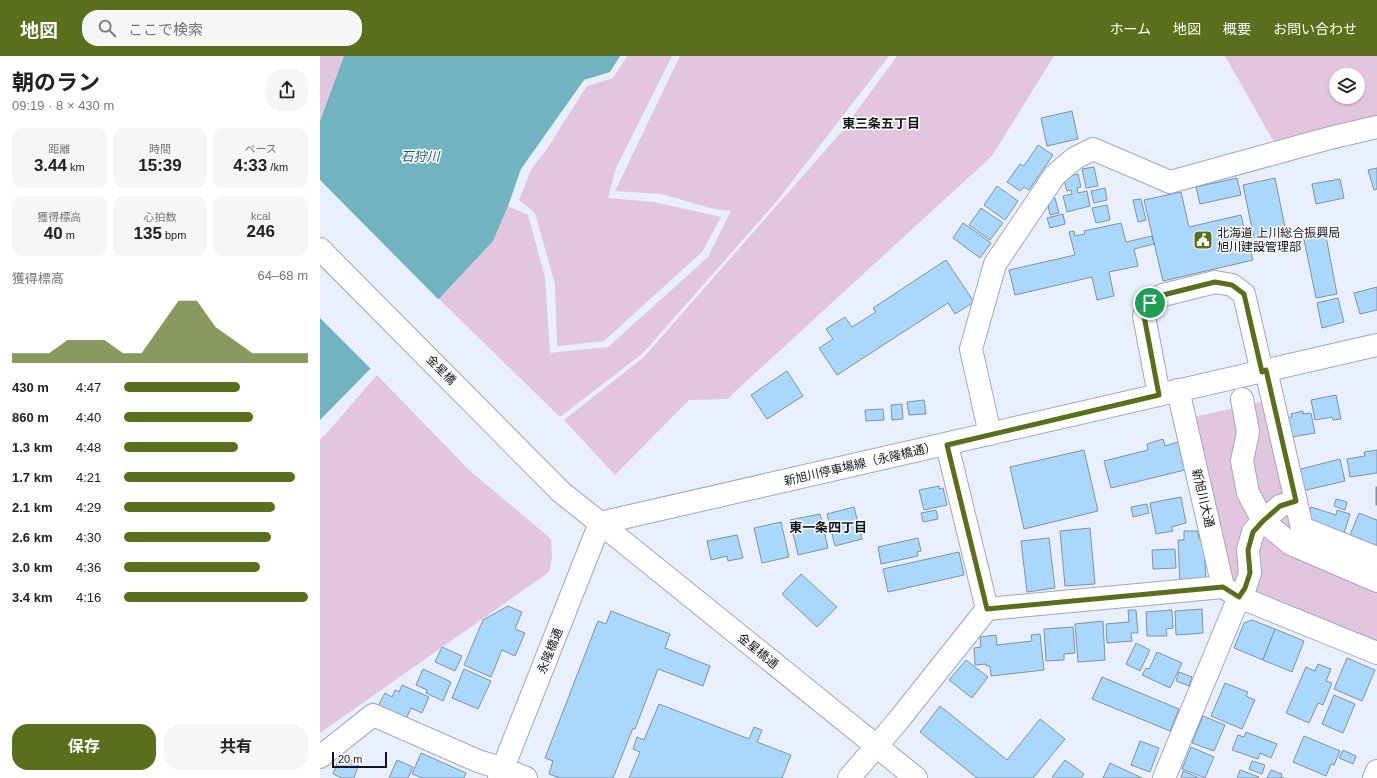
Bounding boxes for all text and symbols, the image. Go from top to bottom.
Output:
search box [82,10,362,46]
icon: search [96,17,118,39]
text: 地図 [20,20,58,41]
text: ここで検索 [128,21,203,38]
text: ホーム [1109,21,1151,37]
text: 地図 [1173,21,1201,37]
text: 概要 [1223,21,1251,37]
text: お問い合わせ [1273,21,1357,37]
map controls [1329,68,1365,104]
button: layers [1329,68,1365,104]
button: share [266,69,308,111]
text: 朝のラン [12,70,100,95]
text: 09:19 · 8 × 430 m [12,98,114,113]
district label: 東三条五丁目 [842,116,920,131]
text: 距離 [48,143,70,155]
text: 時間 [149,143,171,155]
text: ペース [244,143,277,155]
water label: 石狩川 [400,149,441,164]
text: 3.44 [34,156,67,175]
text: 15:39 [138,156,182,175]
text: 4:33 [233,156,267,175]
text: km [67,161,85,173]
text: /km [267,161,288,173]
text: kcal [251,210,270,222]
text: 獲得標高 [37,211,81,223]
text: 心拍数 [143,211,176,223]
text: 246 [246,222,275,241]
text: 40 [44,224,63,243]
text: 135 [134,224,162,243]
place label: 北海道 上川総合振興局 旭川建設管理部 [1217,226,1340,254]
text: m [63,229,75,241]
text: bpm [162,229,186,241]
public building icon: 北海道 上川総合振興局 旭川建設管理部 [1192,229,1214,251]
text: 64–68 m [257,268,308,283]
text: 獲得標高 [12,271,64,286]
pin [1133,286,1167,320]
icon: arrive [1139,292,1161,314]
street label: 金星橋 [423,352,459,388]
text: 430 m [12,380,49,395]
text: 4:47 [76,380,101,395]
text: 860 m [12,410,49,425]
text: 4:40 [76,410,101,425]
text: 1.3 km [12,440,52,455]
text: 4:48 [76,440,101,455]
street label: 新旭川停車場線（永隆橋通） [782,440,938,488]
street label: 新旭川大通 [1189,467,1217,529]
text: 1.7 km [12,470,52,485]
text: 4:21 [76,470,101,485]
text: 2.1 km [12,500,52,515]
text: 4:29 [76,500,101,515]
district label: 東一条四丁目 [789,520,867,535]
text: 2.6 km [12,530,52,545]
text: 4:30 [76,530,101,545]
text: 3.0 km [12,560,52,575]
text: 4:36 [76,560,101,575]
text: 3.4 km [12,590,52,605]
text: 4:16 [76,590,101,605]
street label: 永隆橋通 [535,626,565,676]
street label: 金星橋通 [735,630,781,672]
button: 保存 [12,724,156,770]
button: 共有 [164,724,308,770]
scale bar [332,750,387,769]
text: 20 m [338,753,362,765]

